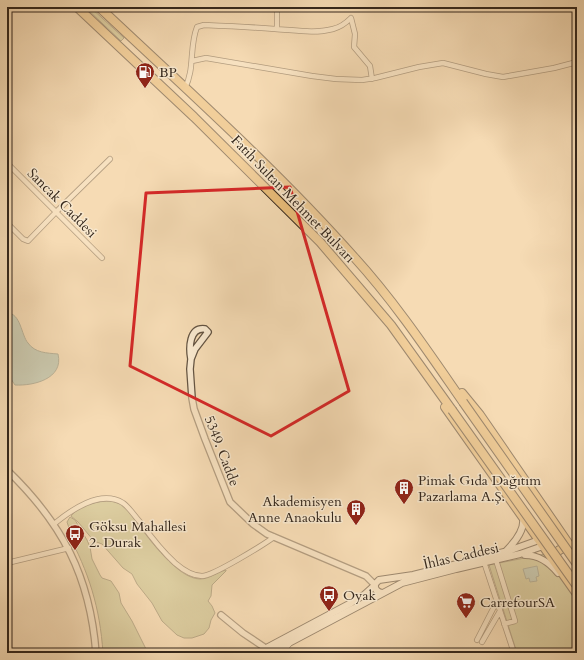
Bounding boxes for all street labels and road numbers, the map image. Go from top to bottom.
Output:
street label: Fatih Sultan Mehmet Bulvarı [227,131,359,267]
street label: Sancak Caddesi [23,164,101,242]
street label: 5349. Cadde [200,413,244,489]
street label: İhlas Caddesi [421,538,501,574]

